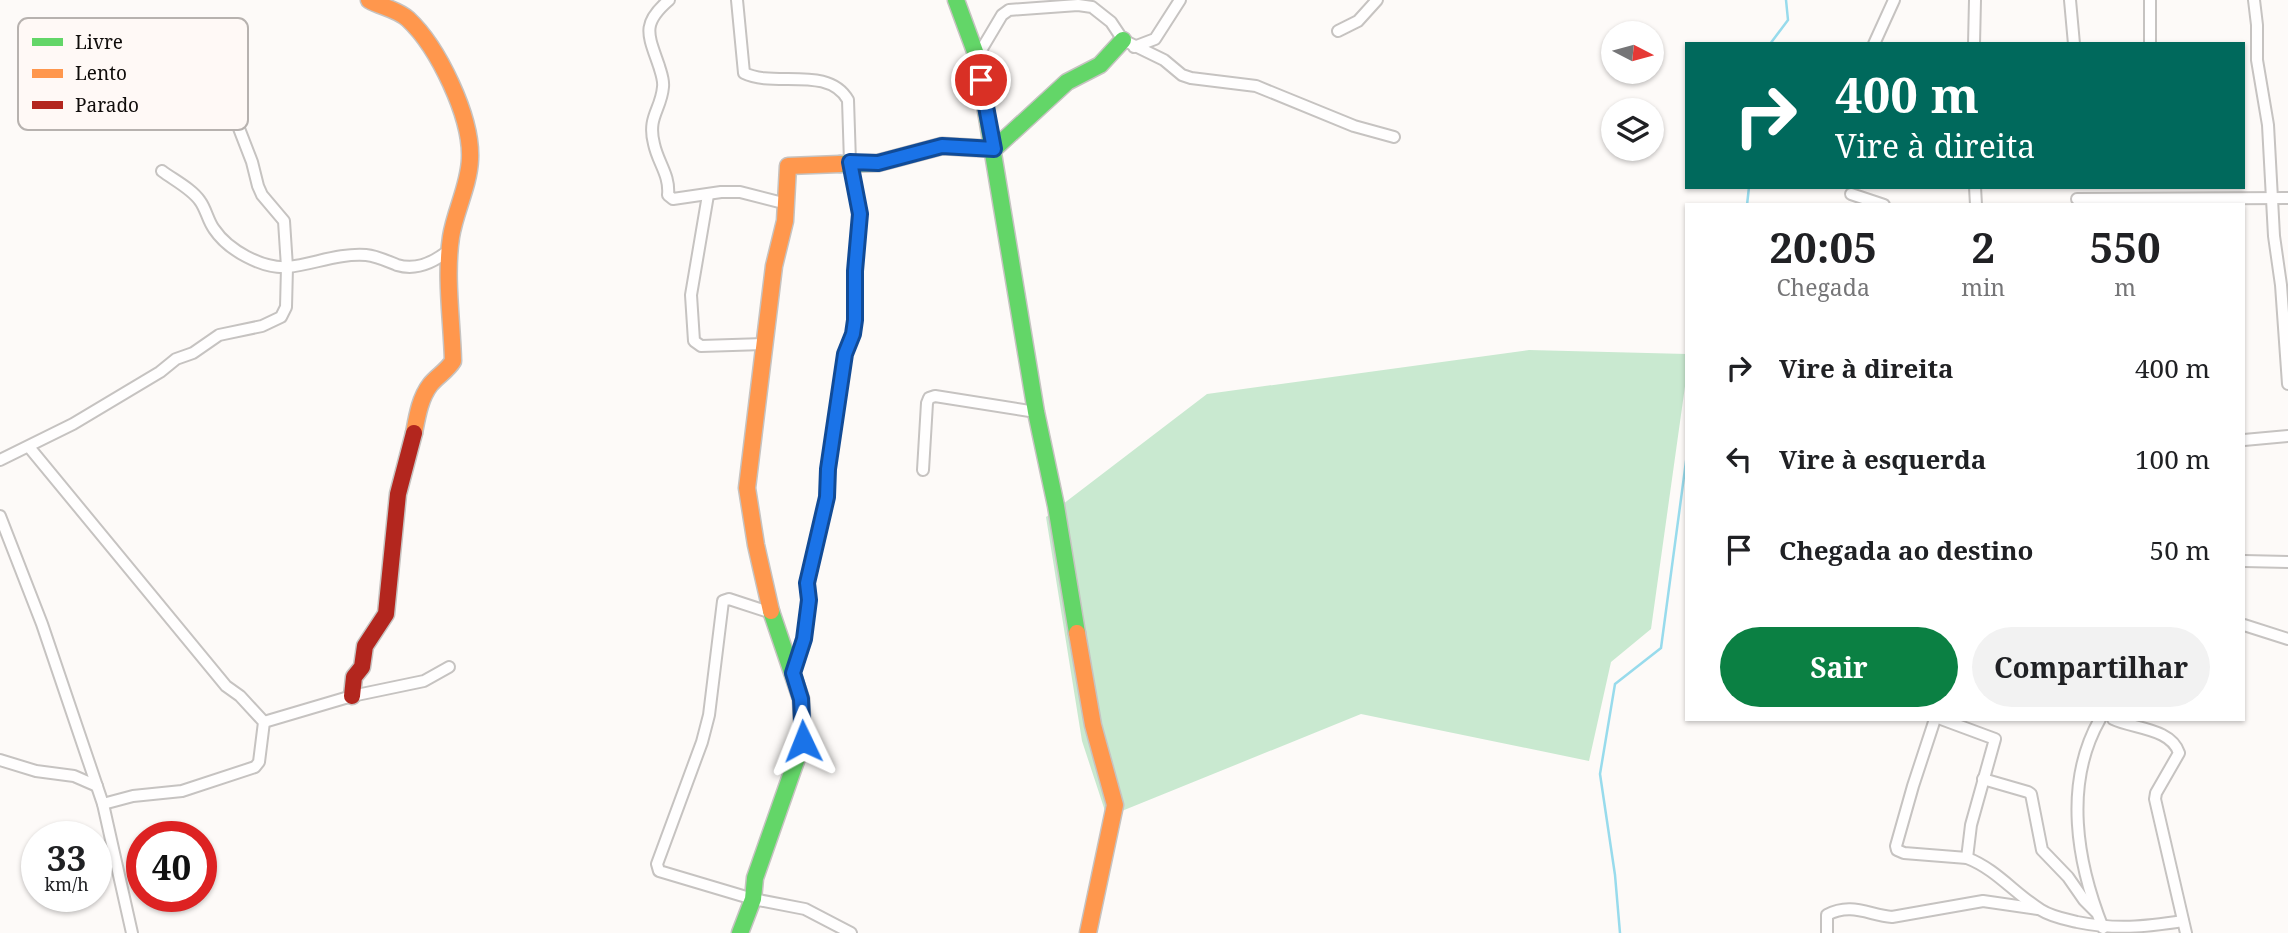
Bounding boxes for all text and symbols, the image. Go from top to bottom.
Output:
legend [18,18,248,130]
north arrow [1601,21,1664,84]
map controls [1601,21,1664,161]
text: Livre [75,29,123,55]
pin [951,50,1011,110]
text: Lento [75,60,127,86]
icon: arrive [962,61,1000,99]
text: 400 m [1835,61,1979,127]
icon: right [1720,70,1811,161]
text: Parado [75,92,139,118]
button: layers [1601,98,1664,161]
text: Vire à direita [1835,124,2035,167]
text: 20:05 [1769,218,1877,275]
text: 2 [1971,218,1995,275]
text: 550 [2089,218,2161,275]
text: Chegada [1776,271,1870,303]
text: min [1961,271,2005,303]
text: m [2114,271,2136,303]
icon: right [1720,349,1758,387]
text: Vire à direita [1779,350,1954,386]
text: 400 m [2135,350,2210,386]
icon: left [1720,440,1758,478]
text: Vire à esquerda [1779,441,1986,477]
text: 100 m [2135,441,2210,477]
icon: arrive [1720,531,1758,569]
text: Chegada ao destino [1779,532,2034,568]
text: 50 m [2150,532,2210,568]
button: Sair [1720,627,1958,707]
button: Compartilhar [1972,627,2210,707]
position arrow [766,704,840,778]
speed limit sign: 40 [126,821,217,912]
text: 33 [47,834,86,881]
text: km/h [44,872,89,896]

